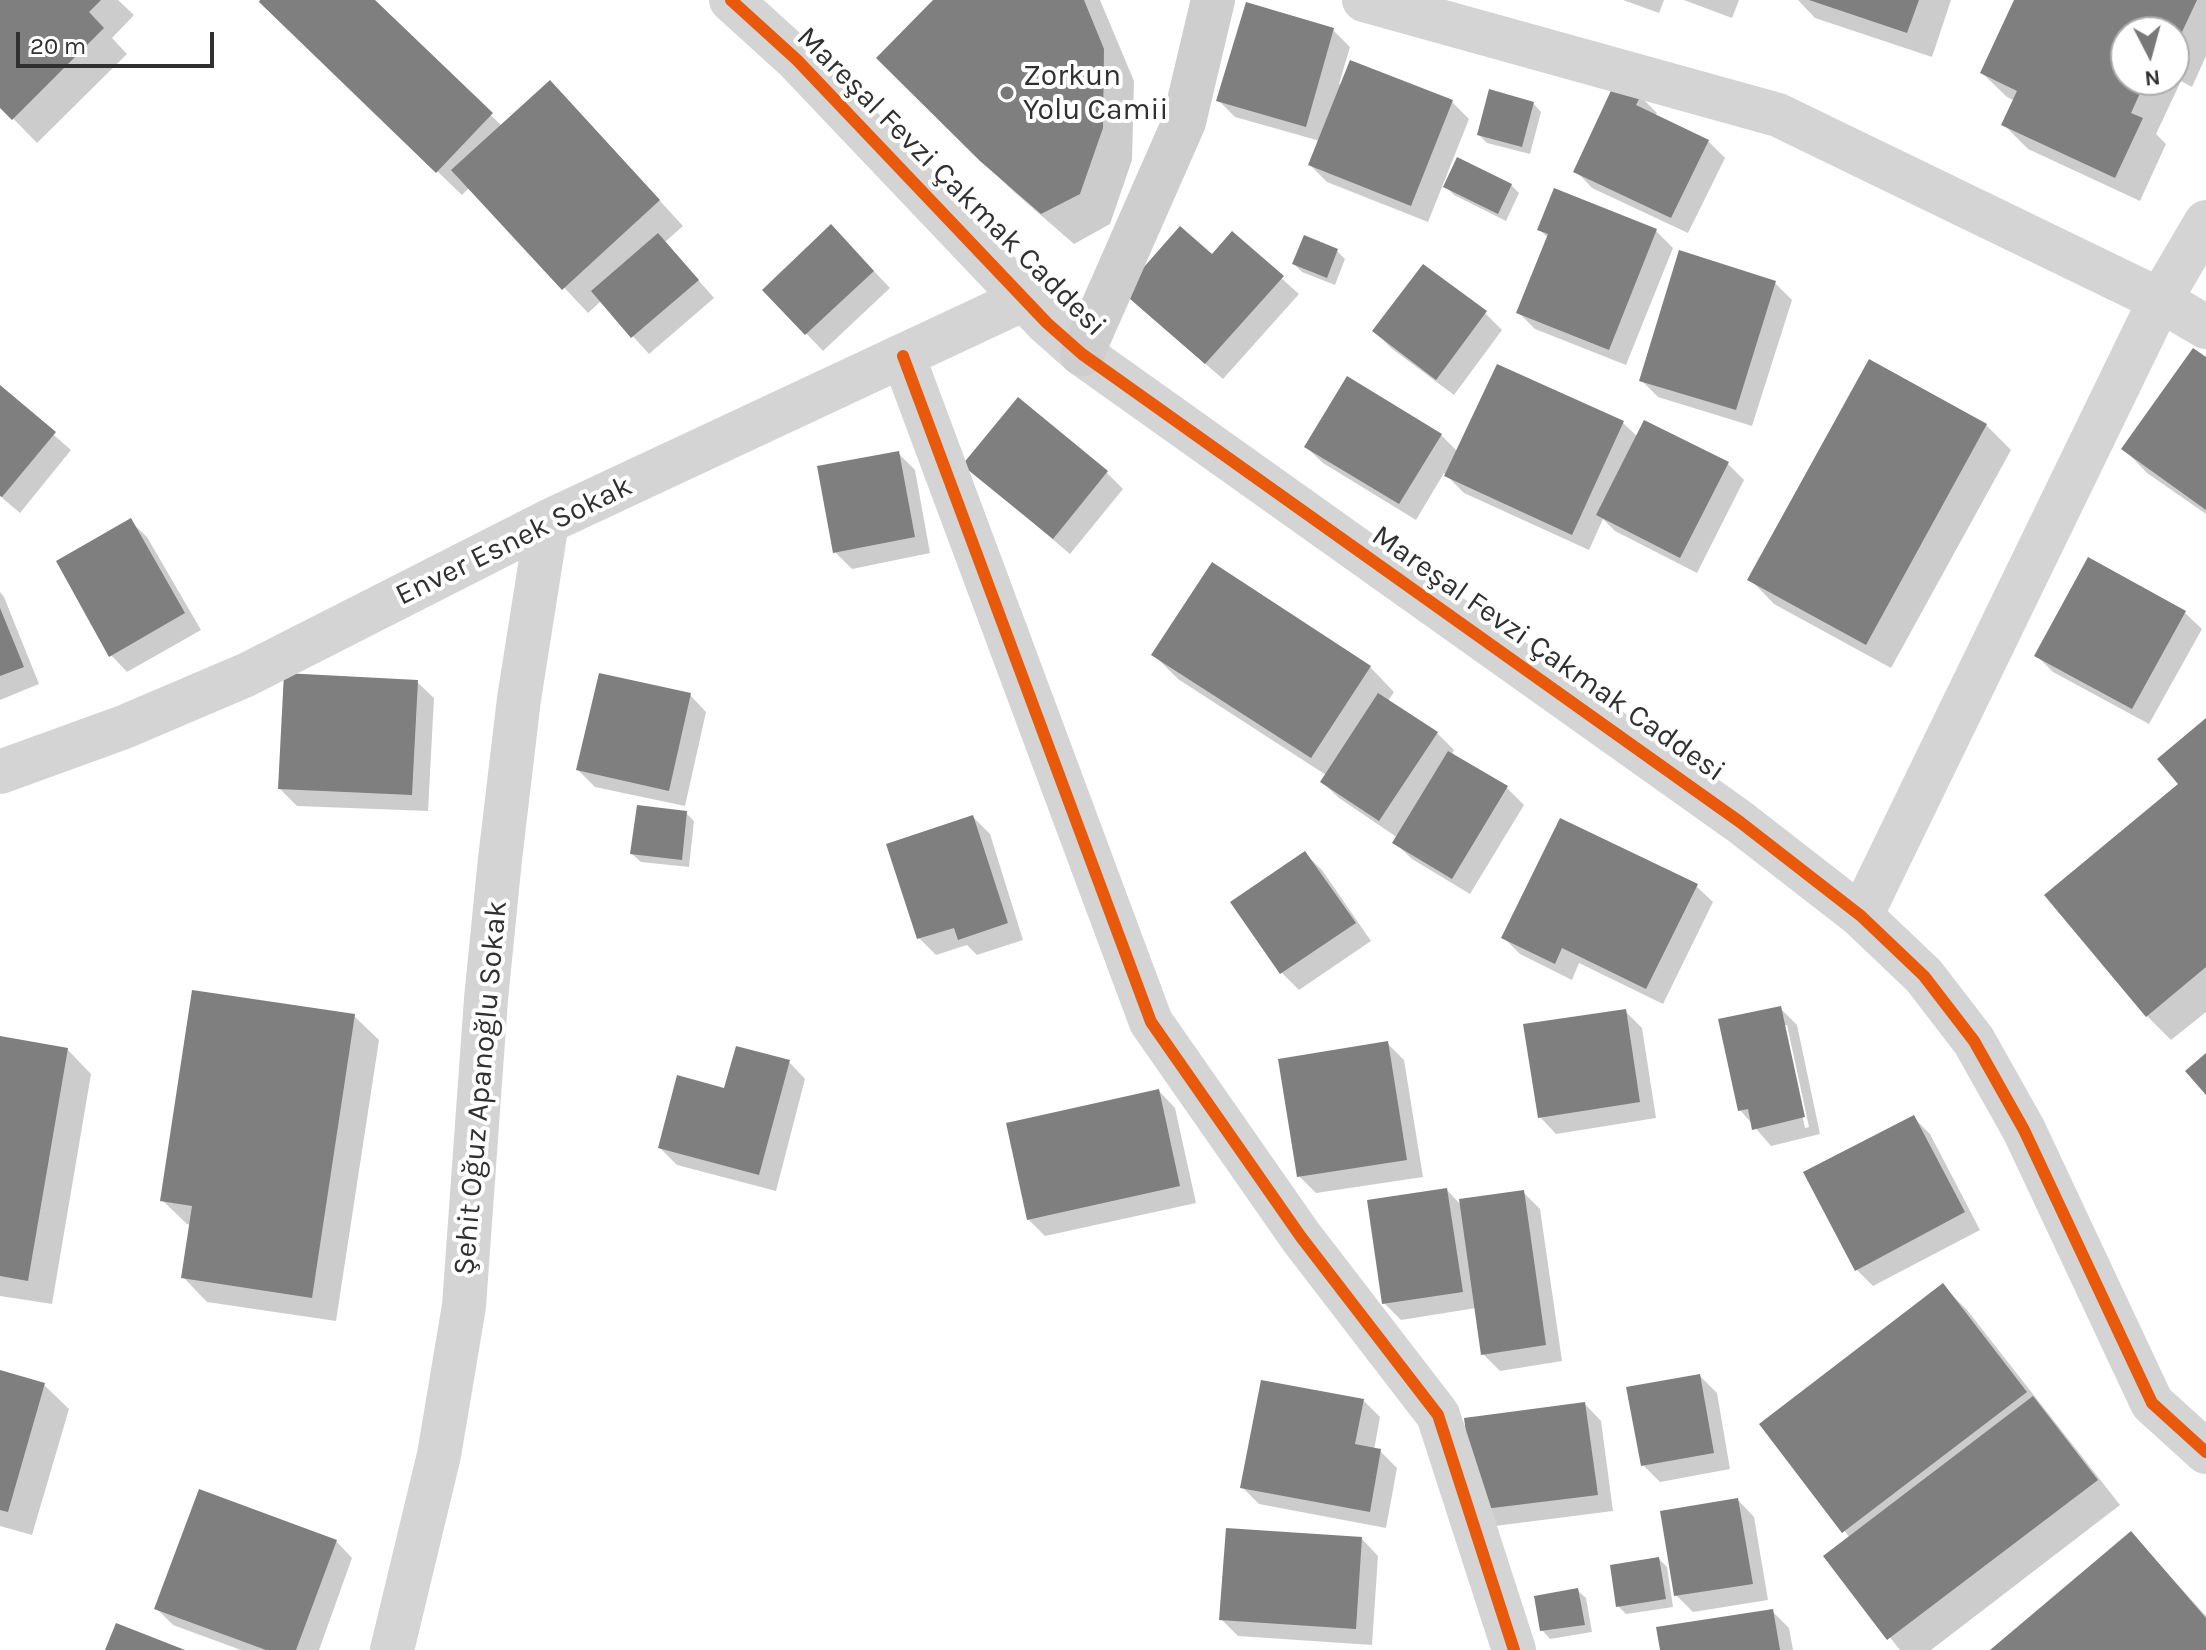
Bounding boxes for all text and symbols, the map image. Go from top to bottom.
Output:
scale bar [20,16,218,66]
north arrow [2110,16,2190,96]
street label: Mareşal Fevzi Çakmak Caddesi [789,20,1113,344]
text: 20 m [30,32,86,60]
place label: Zorkun Yolu Camii [1023,58,1168,128]
text: N [2143,64,2162,92]
marker: Zorkun Yolu Camii [998,84,1016,102]
street label: Enver Esnek Sokak [390,468,638,614]
street label: Mareşal Fevzi Çakmak Caddesi [1365,518,1731,790]
street label: Şehit Oğuz Apanoğlu Sokak [447,899,515,1277]

